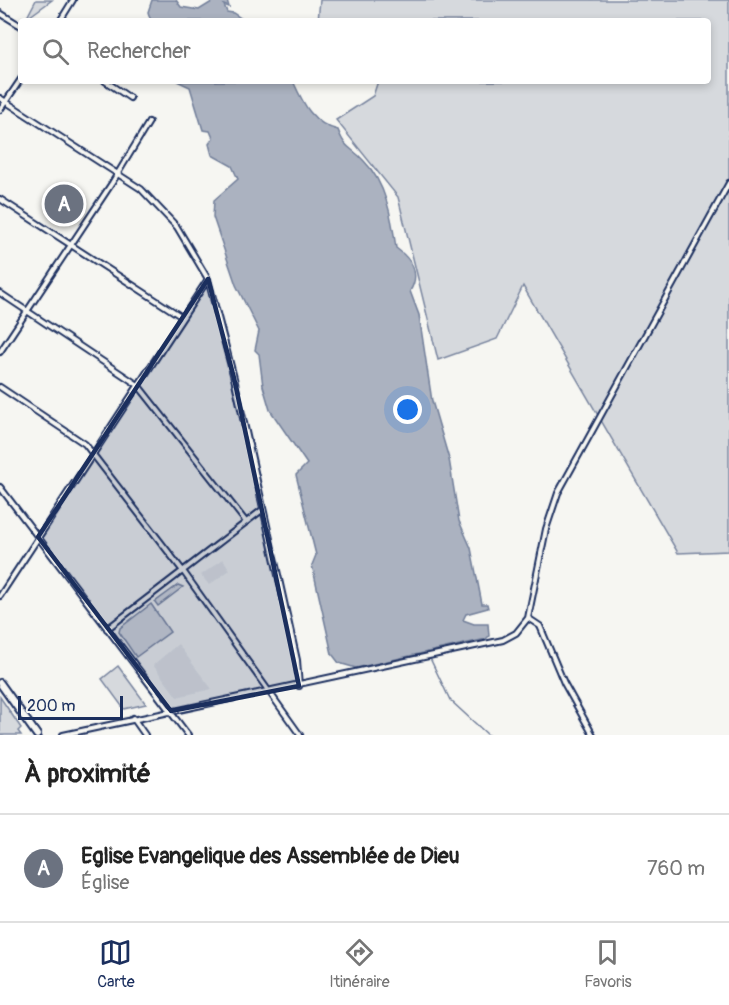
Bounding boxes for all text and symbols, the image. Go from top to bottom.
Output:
search box [18,18,711,84]
icon: search [39,35,72,68]
text: Rechercher [87,37,191,65]
pin: A [44,182,84,226]
your location [393,395,422,424]
scale bar [18,693,123,720]
text: 200 m [27,696,75,716]
text: À proximité [24,758,151,790]
text: Eglise Evangelique des Assemblée de Dieu [81,842,460,870]
text: A [37,856,50,881]
text: 760 m [647,856,705,881]
text: Église [81,870,129,895]
tab: Carte [97,936,135,992]
tab: Itinéraire [329,936,390,992]
tab: Favoris [584,936,632,992]

